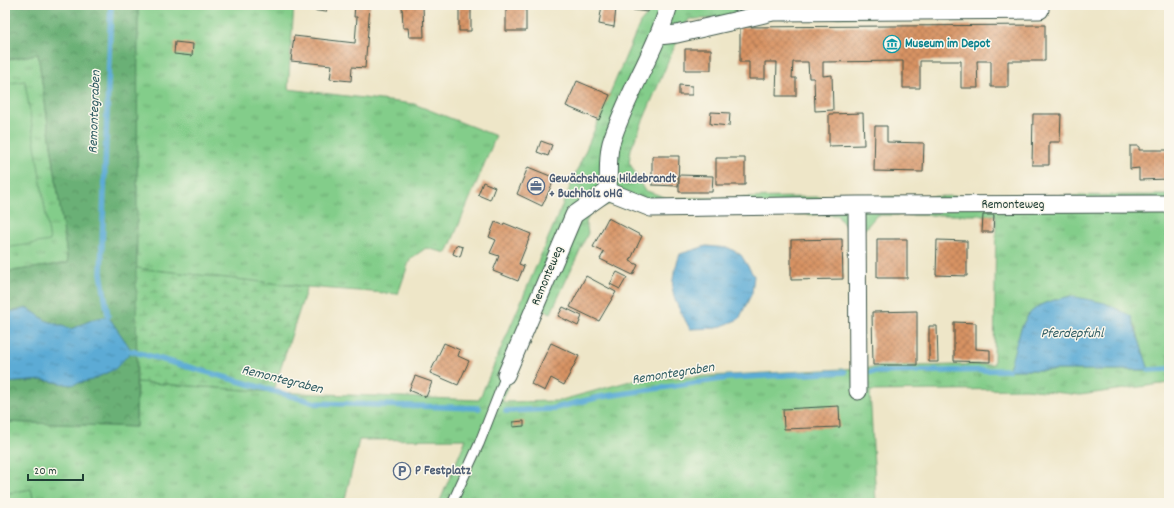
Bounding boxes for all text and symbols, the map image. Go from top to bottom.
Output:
museum icon: Museum im Depot [882,34,902,54]
place label: Museum im Depot [905,35,990,54]
water label: Remontegraben [84,70,106,154]
place label: Gewächshaus Hildebrandt + Buchholz oHG [549,170,676,204]
office icon: Gewächshaus Hildebrandt + Buchholz oHG [526,176,546,196]
street label: Remonteweg [981,196,1045,215]
street label: Remonteweg [527,243,569,309]
water label: Pferdepfuhl [1041,324,1105,344]
water label: Remontegraben [630,358,716,390]
water label: Remontegraben [239,360,325,400]
scale bar [28,456,83,482]
parking icon: P Festplatz [392,461,412,481]
place label: P Festplatz [415,462,472,481]
text: 20 m [34,463,57,480]

